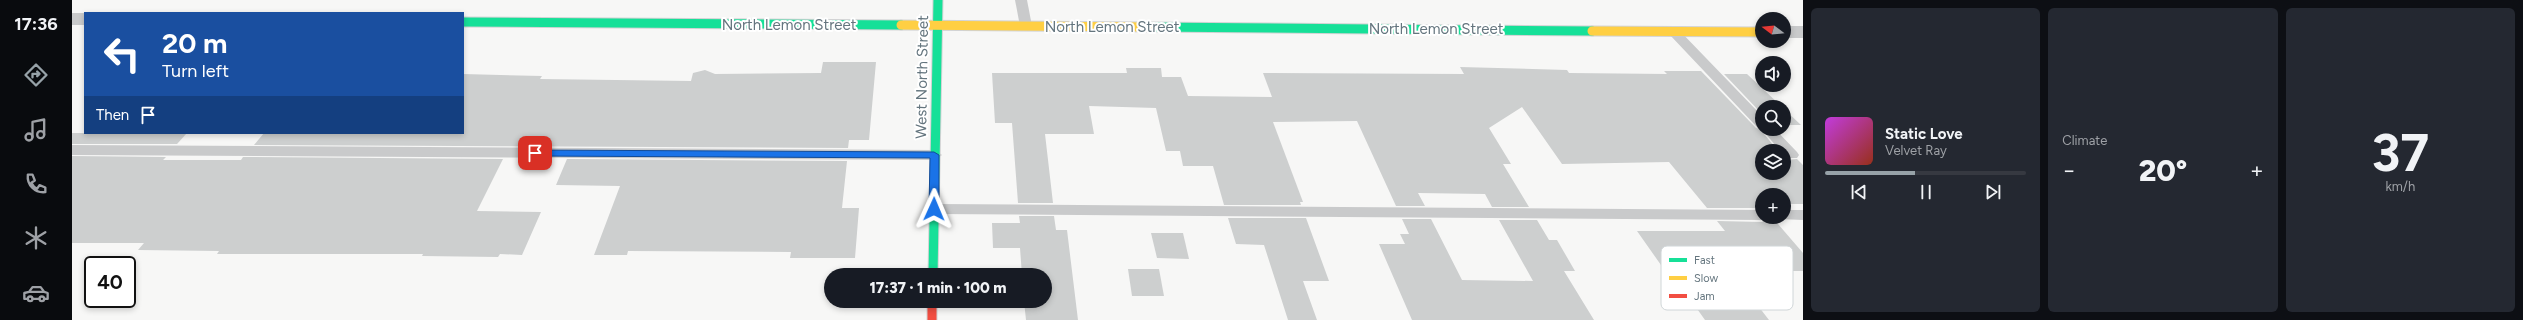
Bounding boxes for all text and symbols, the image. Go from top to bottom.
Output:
north arrow [1755,12,1791,48]
map controls [1755,12,1791,224]
text: 17:36 [14,13,58,35]
street label: West North Street [912,15,932,139]
street label: North Lemon Street [722,16,857,34]
street label: North Lemon Street [1045,18,1180,36]
street label: North Lemon Street [1369,20,1504,38]
text: 20 m [162,26,227,60]
icon: left [96,28,148,80]
button: sound [1755,56,1791,92]
text: Turn left [162,60,229,82]
icon: directions [22,61,50,89]
button: search [1755,100,1791,136]
icon: arrive [137,104,159,126]
text: Then [96,106,129,124]
icon: music [22,116,50,144]
text: 37 [2371,122,2429,184]
text: Static Love [1885,125,1963,143]
text: Climate [2062,133,2107,148]
pin [518,136,552,170]
icon: arrive [524,142,546,164]
text: Velvet Ray [1885,143,1947,158]
button: layers [1755,144,1791,180]
text: 20° [2139,152,2187,189]
text: − [2062,157,2076,184]
text: + [2250,157,2264,184]
icon: phone [22,170,50,198]
text: km/h [2385,179,2415,194]
icon: previous [1848,181,1870,203]
icon: pause [1915,181,1937,203]
icon: next [1982,181,2004,203]
position arrow [913,188,955,230]
button: + [1755,188,1791,224]
icon: climate [22,224,50,252]
legend [1661,246,1793,310]
text: Fast [1694,254,1715,267]
speed limit sign: 40 [84,256,136,308]
text: Slow [1694,272,1718,285]
icon: car [22,279,50,307]
text: 17:37 · 1 min · 100 m [869,279,1007,297]
text: Jam [1694,290,1715,303]

